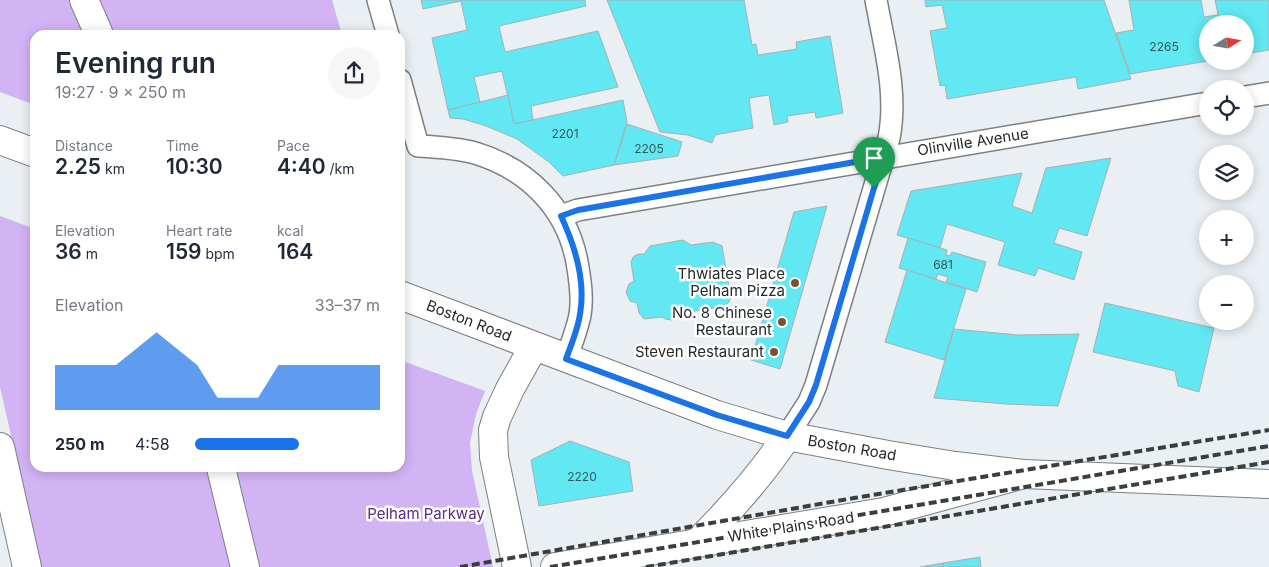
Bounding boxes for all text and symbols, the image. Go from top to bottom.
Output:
north arrow [1199,15,1254,70]
map controls [1199,15,1254,330]
house number: 2265 [1149,39,1179,54]
text: Evening run [55,46,216,80]
button: share [328,47,380,99]
button: locate [1199,80,1254,135]
text: 19:27 · 9 × 250 m [55,82,186,102]
street label: Olinville Avenue [916,123,1030,160]
house number: 2201 [551,126,579,141]
text: Distance [55,137,113,154]
text: Time [166,137,199,154]
text: Pace [277,137,310,154]
pin [853,137,895,188]
house number: 2205 [634,141,664,156]
icon: arrive [860,144,888,172]
button: layers [1199,145,1254,200]
text: 2.25 [55,154,101,179]
text: 10:30 [166,154,223,179]
text: 4:40 [277,154,326,179]
text: km [101,160,125,177]
text: /km [326,160,354,177]
button: + [1199,210,1254,265]
text: Elevation [55,222,115,239]
text: Heart rate [166,222,232,239]
text: kcal [277,222,304,239]
text: 36 [55,239,82,264]
text: 159 [166,239,202,264]
text: 164 [277,239,313,264]
text: m [82,245,98,262]
text: bpm [202,245,235,262]
house number: 681 [933,257,953,272]
place label: Thwiates Place Pelham Pizza [678,264,785,300]
button: − [1199,275,1254,330]
marker: Thwiates Place Pelham Pizza [789,277,801,289]
text: Elevation [55,295,124,315]
text: 33–37 m [315,295,380,315]
street label: Boston Road [424,296,514,345]
place label: No. 8 Chinese Restaurant [672,303,772,339]
marker: No. 8 Chinese Restaurant [776,316,788,328]
place label: Steven Restaurant [635,342,764,361]
marker: Steven Restaurant [768,346,780,358]
street label: Boston Road [806,430,898,465]
text: 250 m [55,434,104,454]
text: 4:58 [135,434,170,454]
house number: 2220 [567,469,597,484]
park label: Pelham Parkway [367,504,485,523]
street label: White Plains Road [726,507,855,546]

